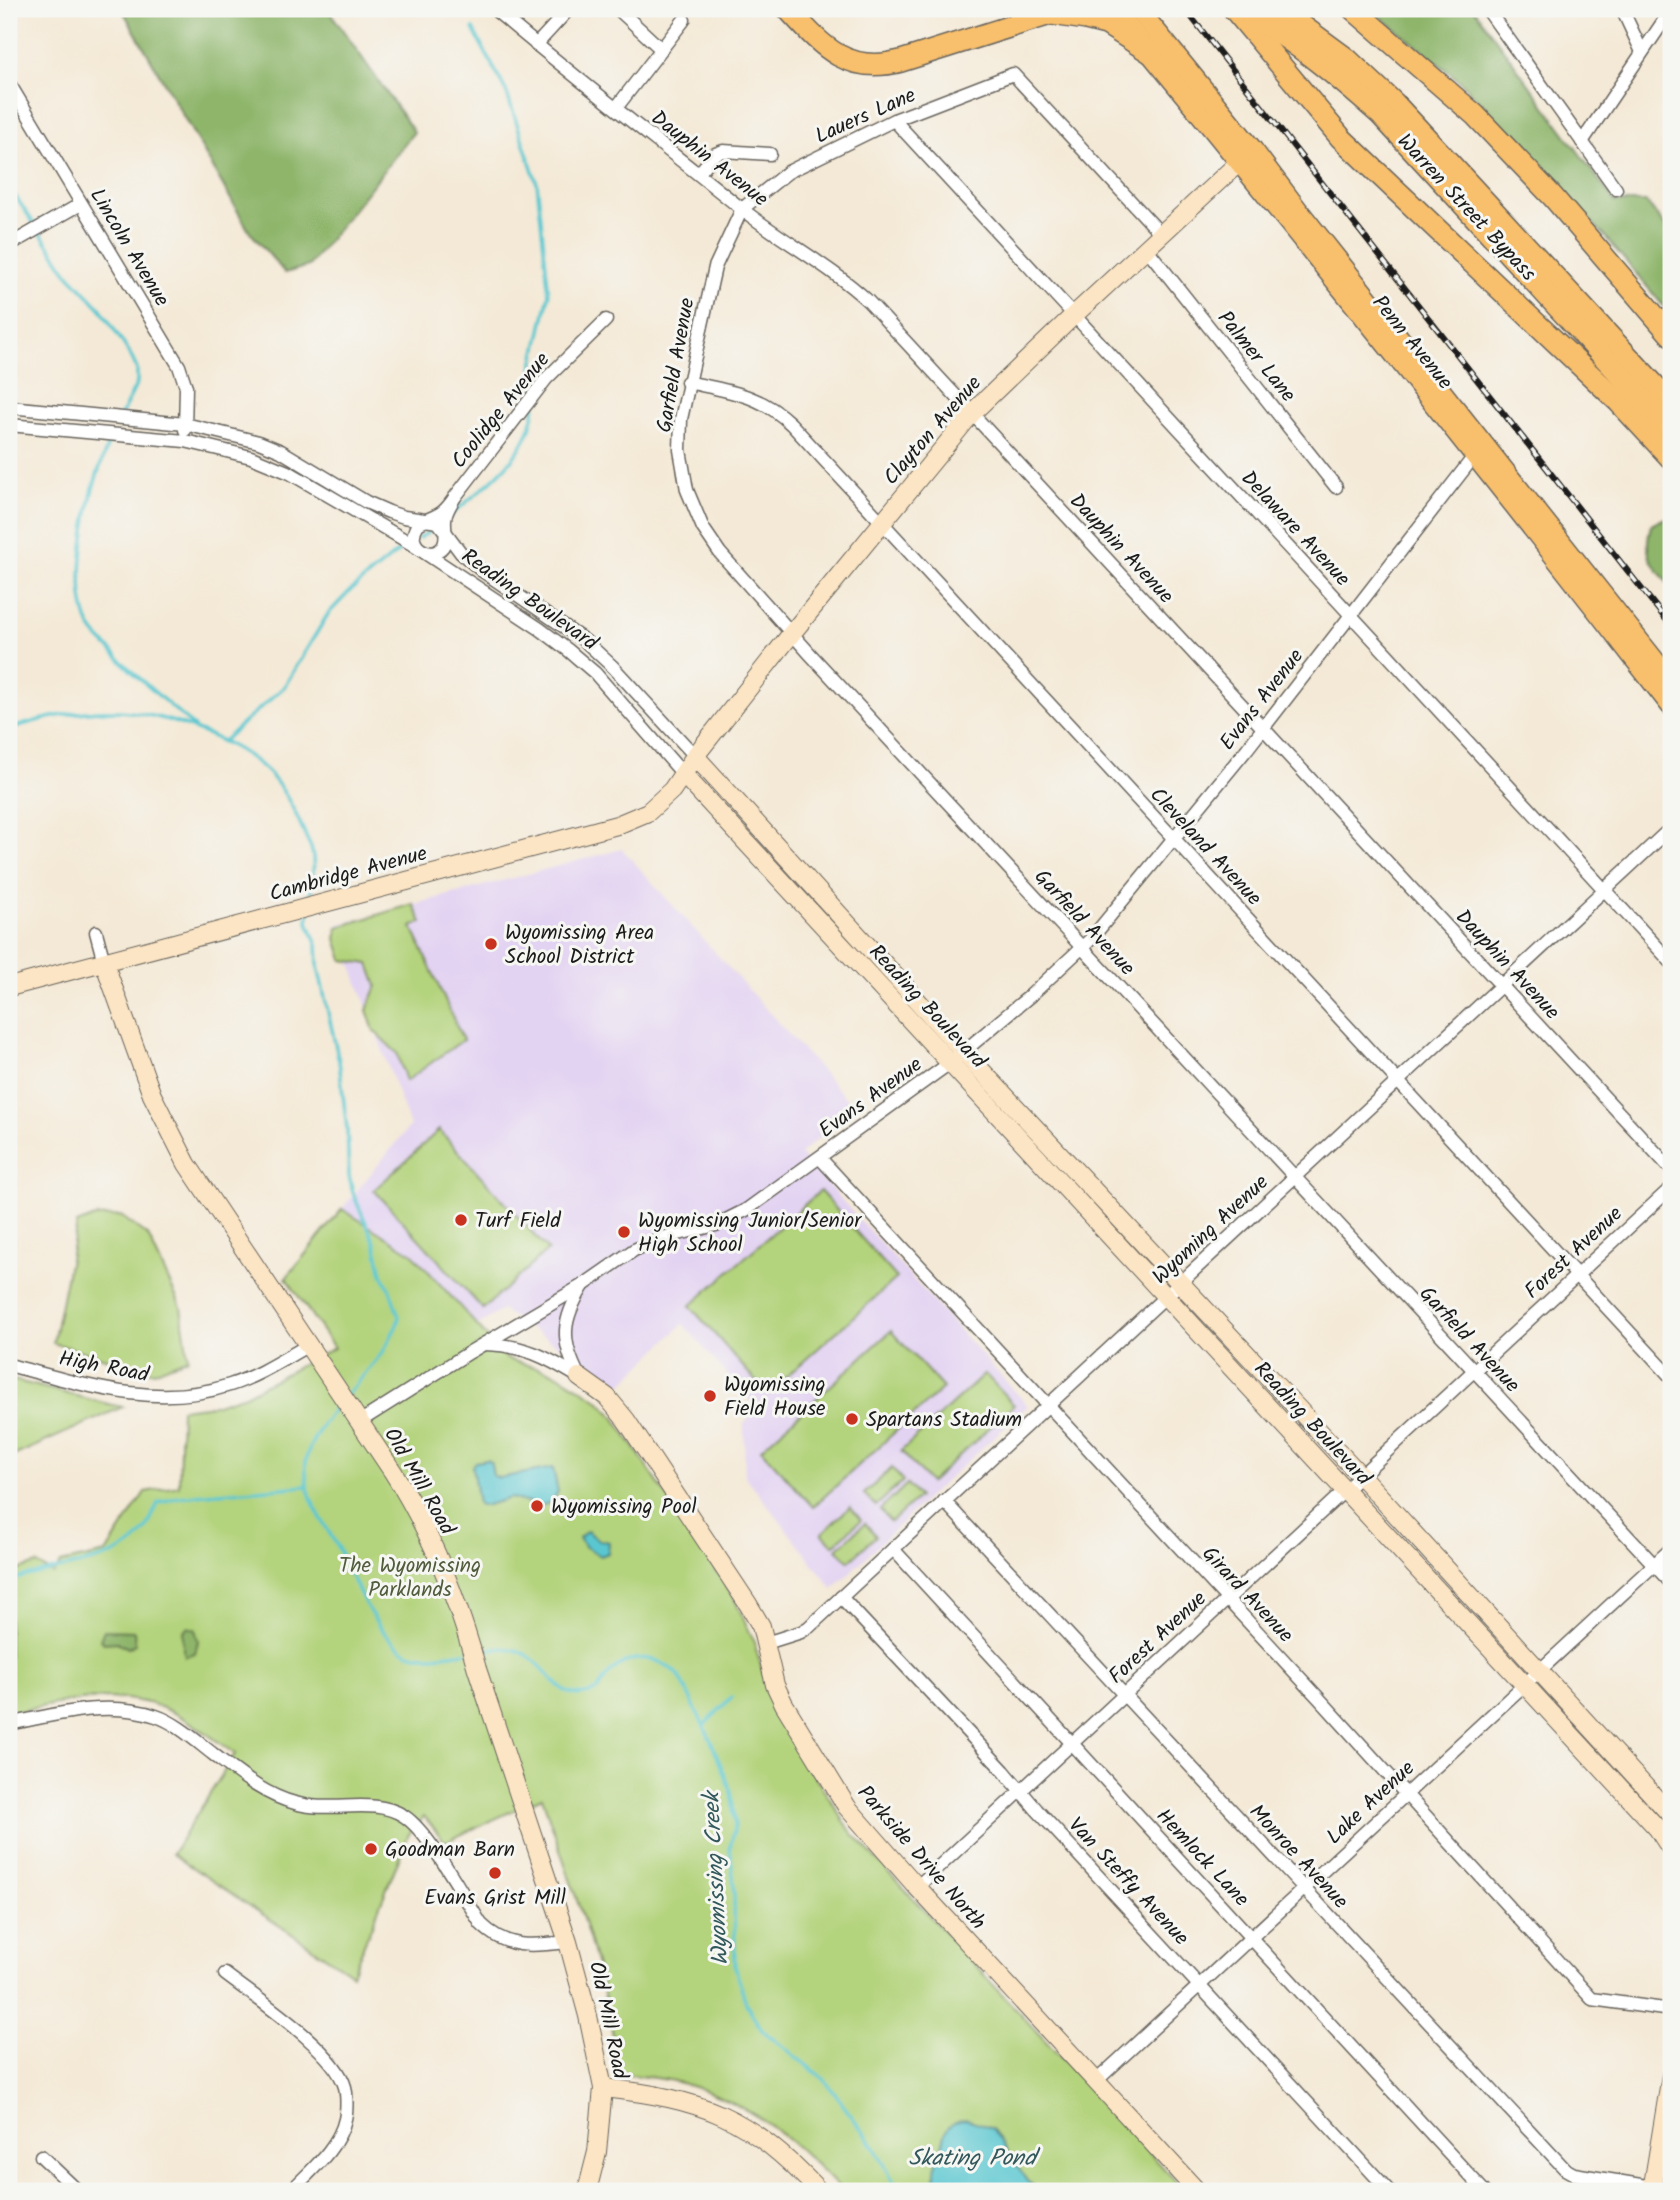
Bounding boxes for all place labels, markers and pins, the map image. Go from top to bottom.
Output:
place label: Wyomissing Area School District [505,917,654,974]
marker: Wyomissing Area School District [483,936,499,952]
place label: Turf Field [475,1205,561,1238]
place label: Wyomissing Junior/Senior High School [638,1205,862,1262]
marker: Turf Field [453,1212,469,1228]
marker: Wyomissing Junior/Senior High School [616,1224,632,1240]
place label: Wyomissing Field House [724,1369,826,1426]
marker: Wyomissing Field House [702,1388,718,1404]
place label: Spartans Stadium [866,1404,1022,1437]
marker: Spartans Stadium [844,1411,860,1427]
place label: Wyomissing Pool [551,1491,697,1524]
marker: Wyomissing Pool [529,1498,545,1514]
place label: Goodman Barn [385,1834,515,1867]
marker: Goodman Barn [363,1841,379,1857]
marker: Evans Grist Mill [487,1865,503,1881]
place label: Evans Grist Mill [424,1882,566,1915]

